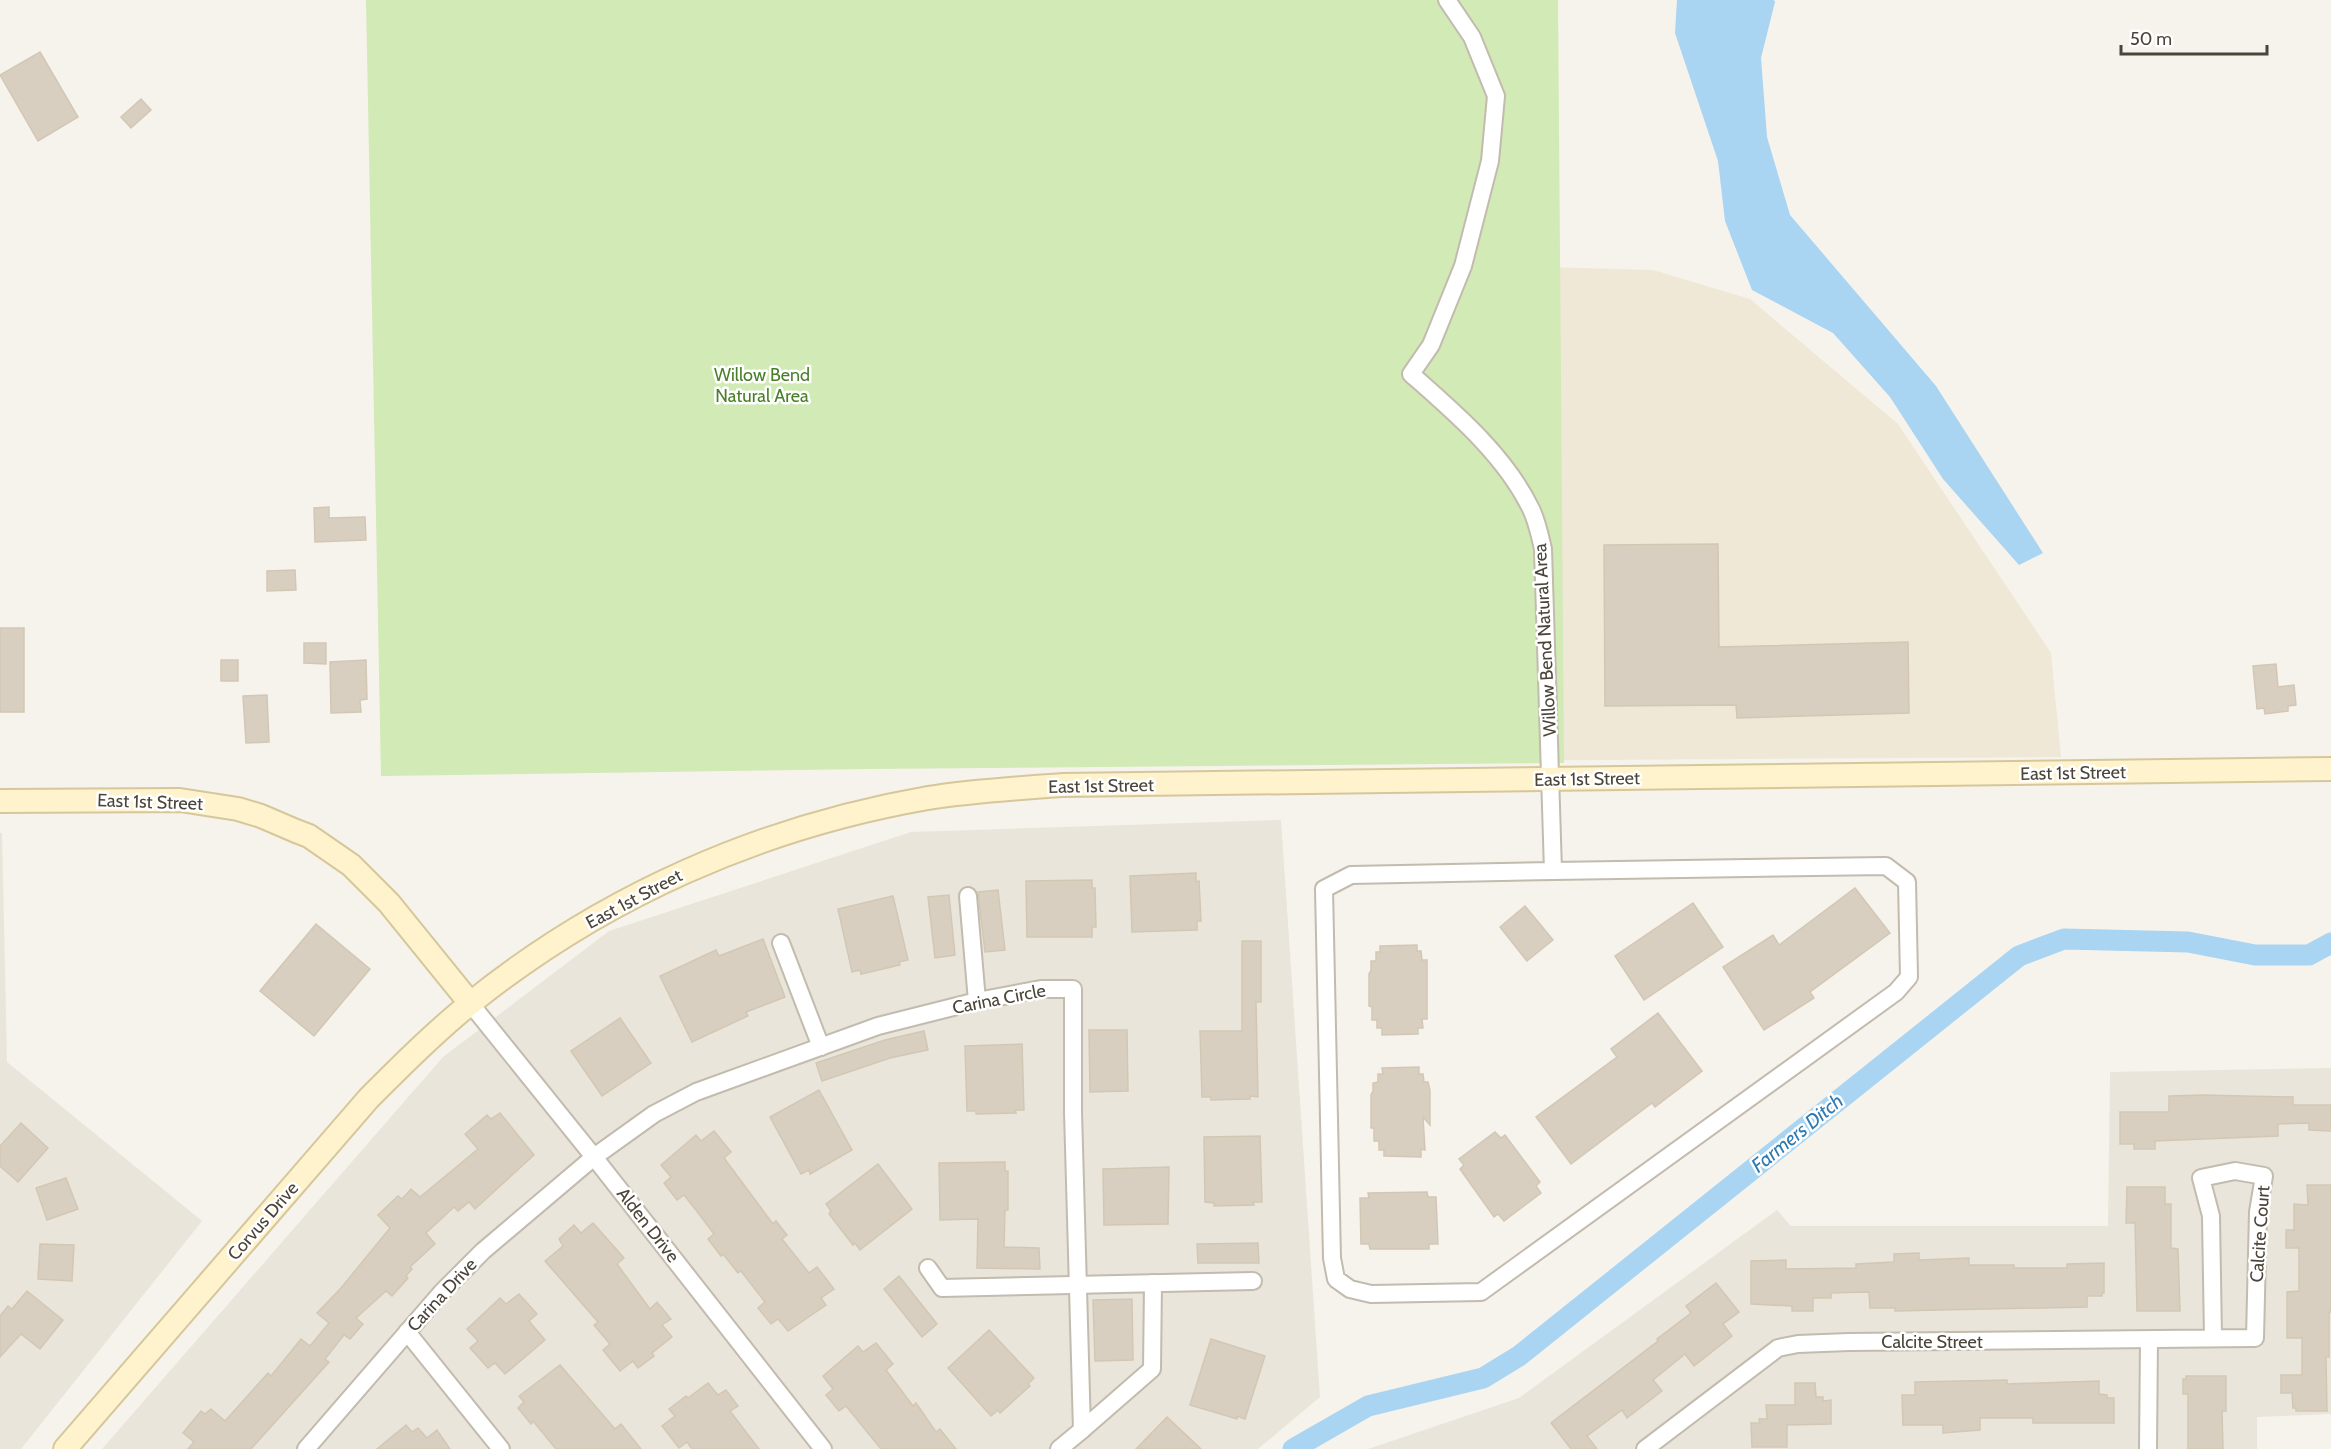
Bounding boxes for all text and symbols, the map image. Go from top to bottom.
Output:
scale bar [2121,18,2266,56]
text: 50 m [2130,28,2172,50]
park label: Willow Bend Natural Area [714,364,810,407]
street label: Willow Bend Natural Area [1529,542,1561,737]
street label: East 1st Street [2020,761,2126,785]
street label: East 1st Street [1534,767,1640,791]
street label: East 1st Street [1048,774,1154,798]
street label: East 1st Street [97,789,203,815]
street label: East 1st Street [582,864,686,934]
street label: Carina Circle [951,979,1047,1019]
water label: Farmers Ditch [1746,1089,1848,1177]
street label: Corvus Drive [223,1177,303,1265]
street label: Alden Drive [612,1183,684,1267]
street label: Calcite Court [2246,1185,2274,1283]
street label: Carina Drive [402,1254,482,1336]
street label: Calcite Street [1881,1331,1983,1353]

